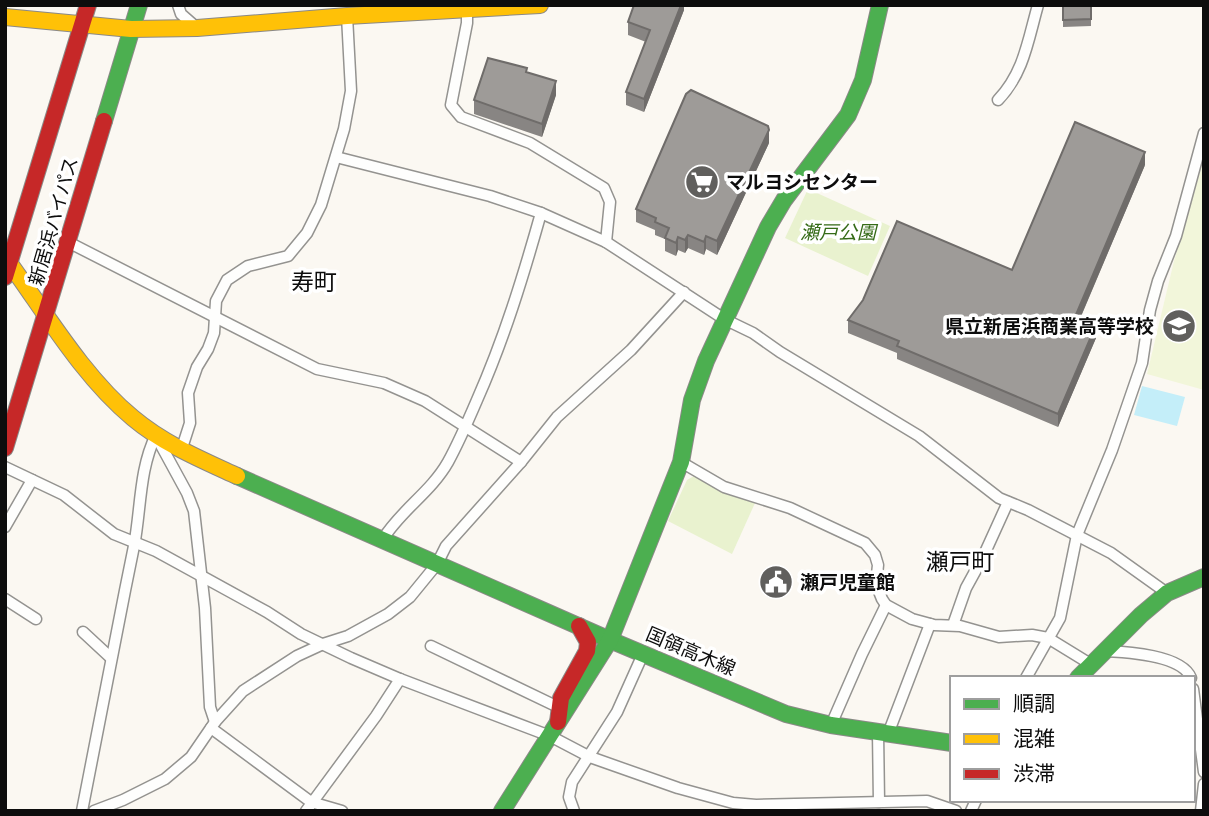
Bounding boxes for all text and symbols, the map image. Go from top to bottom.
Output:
street label: 新居浜バイパス [20,153,84,288]
supermarket icon: マルヨシセンター [683,163,721,201]
place label: マルヨシセンター [726,167,878,195]
park label: 瀬戸公園 [800,217,879,245]
district label: 寿町 [291,263,337,297]
school or university icon: 県立新居浜商業高等学校 [1160,307,1198,345]
place label: 県立新居浜商業高等学校 [945,311,1154,339]
district label: 瀬戸町 [926,543,995,577]
public building icon: 瀬戸児童館 [757,563,795,601]
place label: 瀬戸児童館 [800,567,895,595]
street label: 国領高木線 [642,619,741,682]
legend [950,676,1195,802]
text: 順調 [1013,686,1055,717]
text: 混雑 [1013,721,1055,752]
text: 渋滞 [1013,756,1055,787]

